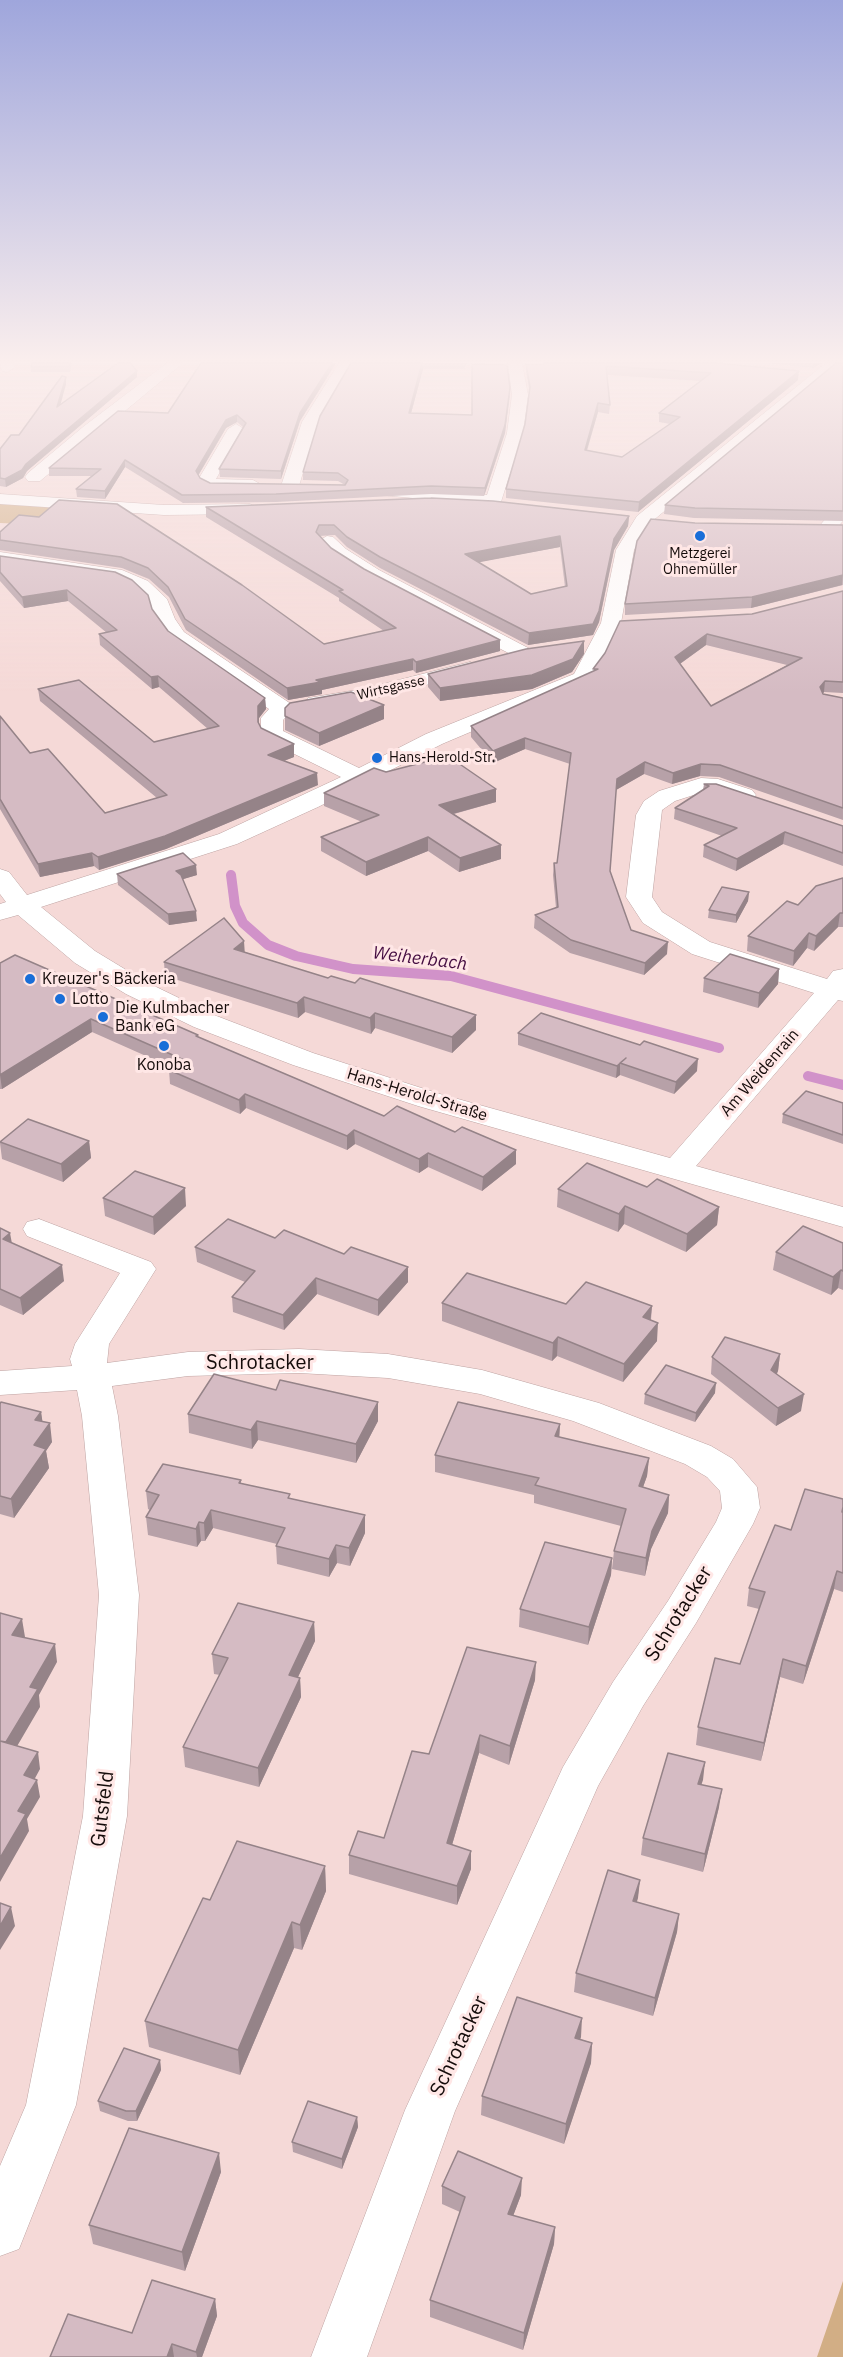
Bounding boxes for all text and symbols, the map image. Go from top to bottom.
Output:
marker: Metzgerei Ohnemüller [693,529,707,543]
place label: Metzgerei Ohnemüller [663,546,737,578]
street label: Wirtsgasse [356,672,426,704]
place label: Hans-Herold-Str. [389,750,495,766]
marker: Hans-Herold-Str. [370,751,384,765]
water label: Weiherbach [372,943,468,975]
place label: Kreuzer's Bäckeria [42,969,176,989]
marker: Kreuzer's Bäckeria [23,972,37,986]
place label: Lotto [72,989,109,1009]
marker: Lotto [53,992,67,1006]
place label: Die Kulmbacher Bank eG [115,998,229,1036]
marker: Die Kulmbacher Bank eG [96,1010,110,1024]
street label: Am Weidenrain [717,1025,803,1121]
marker: Konoba [157,1039,171,1053]
place label: Konoba [137,1055,191,1075]
street label: Hans-Herold-Straße [344,1065,490,1125]
street label: Schrotacker [206,1351,314,1375]
street label: Schrotacker [640,1562,718,1666]
street label: Gutsfeld [86,1770,120,1848]
street label: Schrotacker [425,1992,493,2100]

